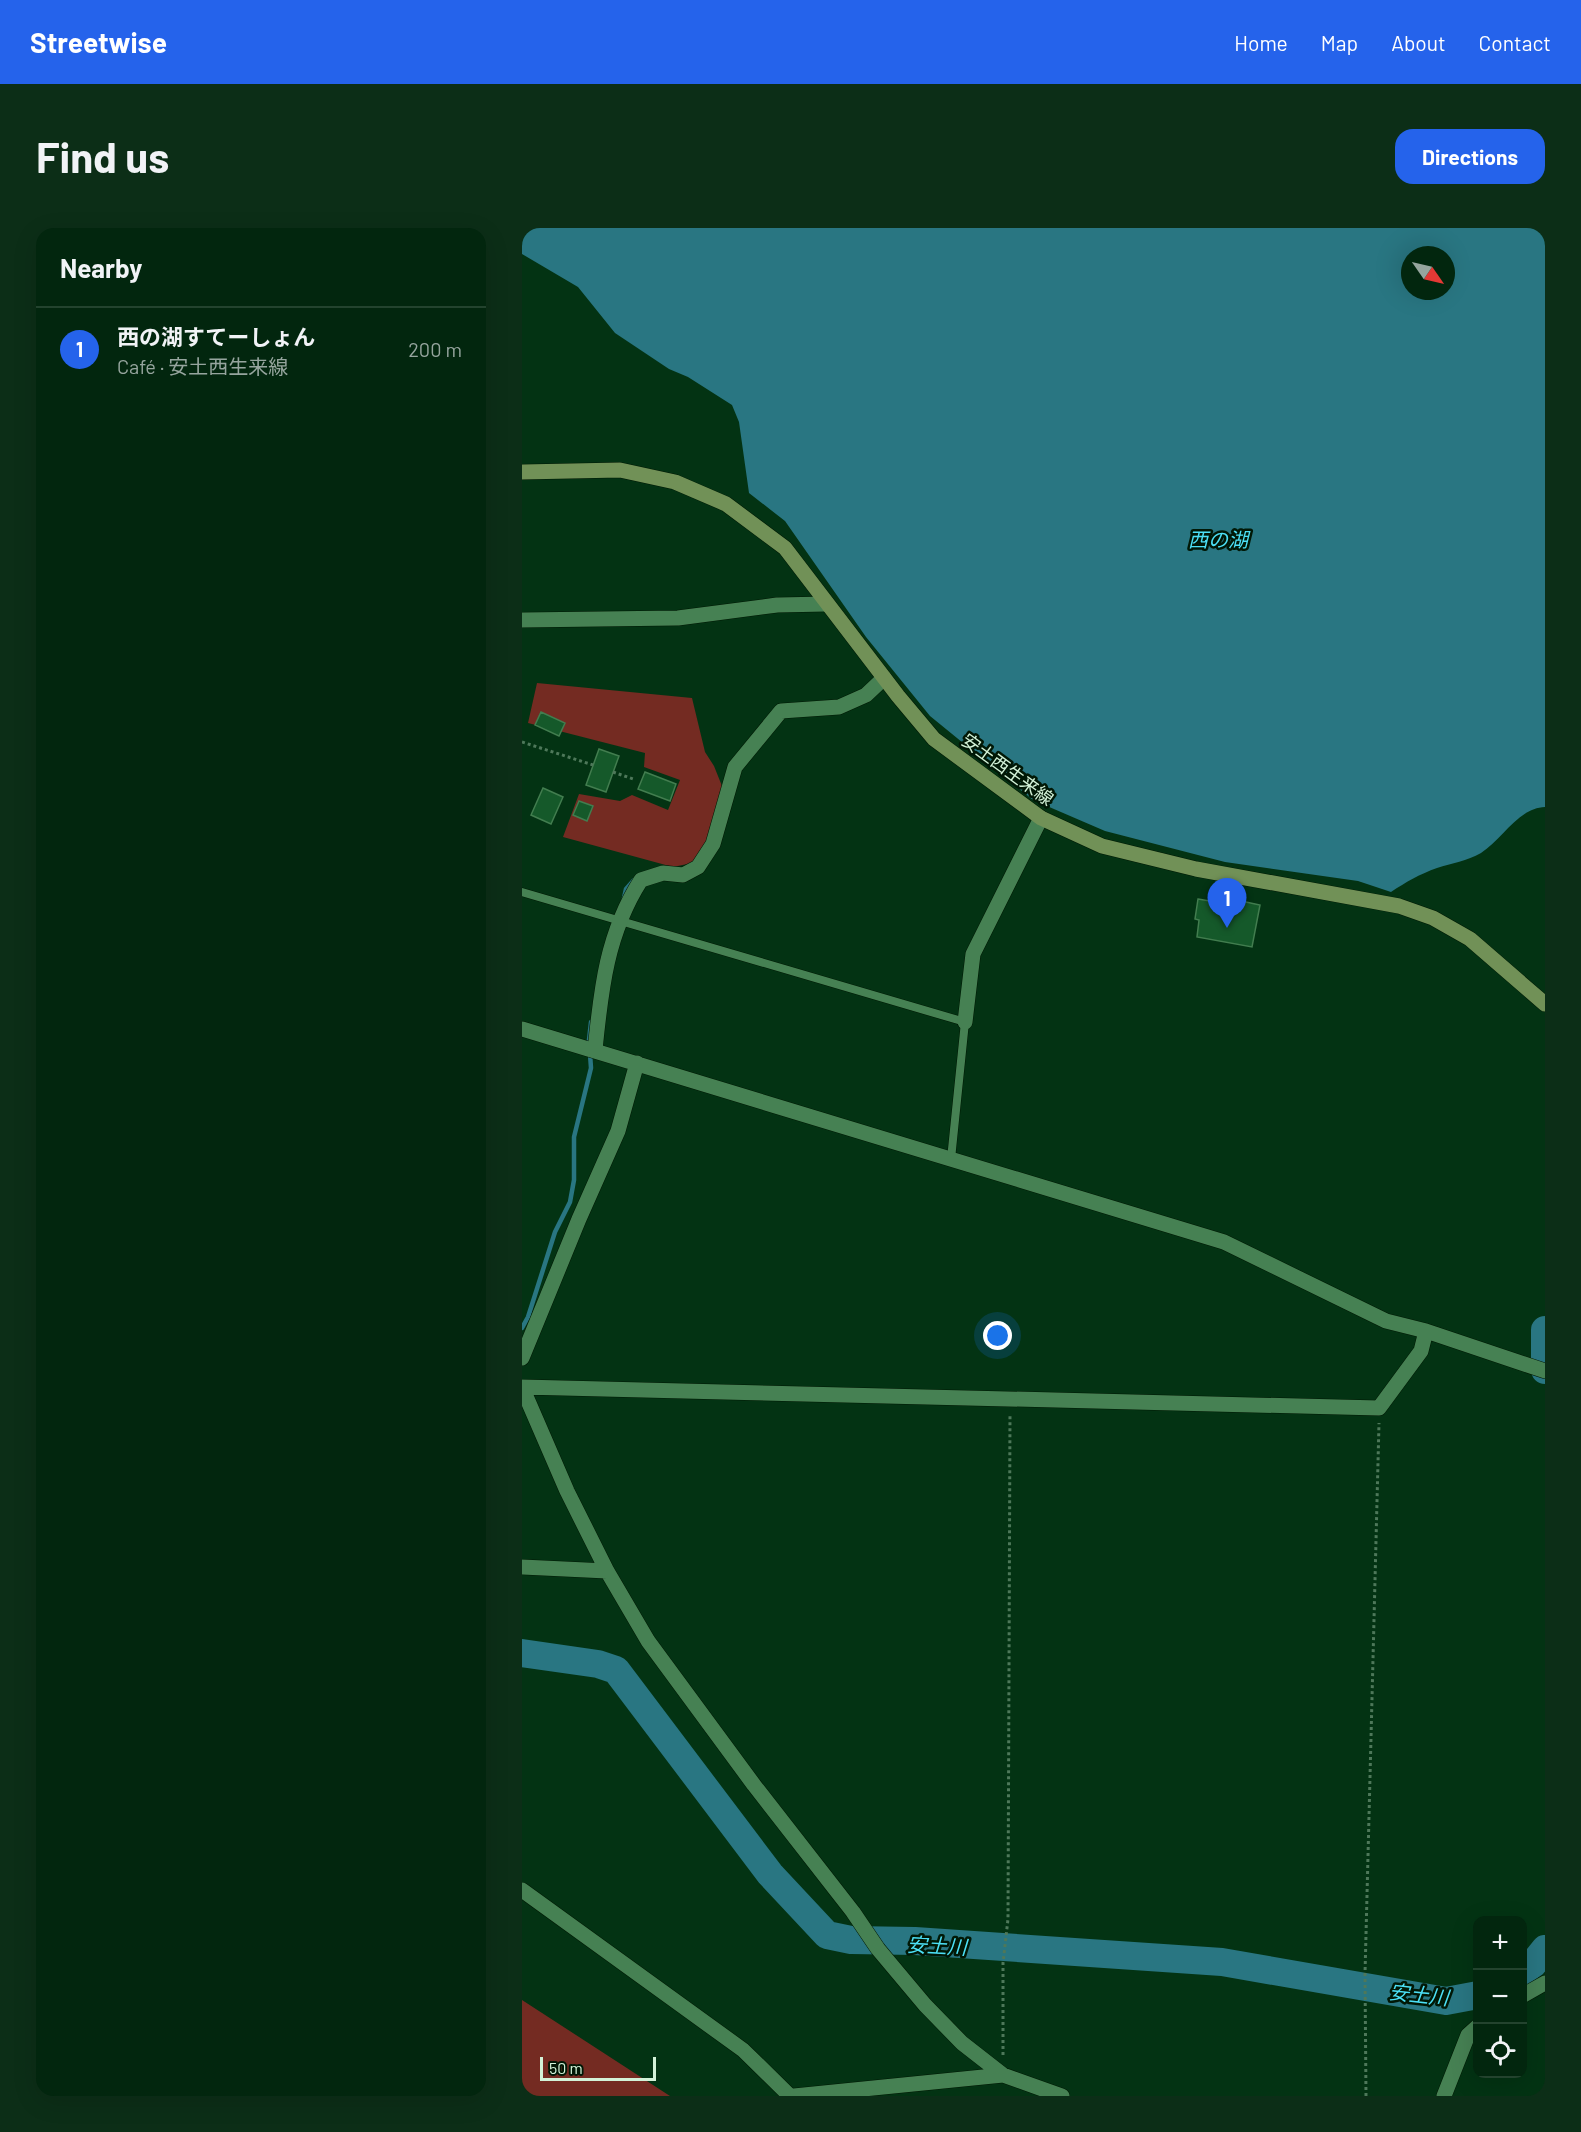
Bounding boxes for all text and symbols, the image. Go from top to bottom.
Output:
text: Streetwise [30,25,167,59]
text: Home [1234,30,1288,55]
text: Map [1321,30,1358,55]
text: About [1391,30,1446,55]
text: Contact [1479,30,1551,55]
button: Directions [1395,129,1545,184]
text: Find us [36,131,169,181]
north arrow [1401,246,1455,300]
text: Nearby [60,252,142,283]
text: 西の湖すてーしょん [117,323,315,349]
text: 1 [76,337,83,361]
text: 200 m [408,337,462,361]
text: Café · 安土西生来線 [117,354,288,378]
water label: 西の湖 [1188,527,1251,551]
street label: 安土西生来線 [958,728,1058,810]
pin: 1 [1208,878,1246,928]
your location [983,1321,1012,1350]
map controls [1473,1916,1527,2078]
button: + [1473,1916,1527,1970]
water label: 安土川 [906,1931,970,1959]
button: − [1473,1970,1527,2024]
water label: 安土川 [1388,1979,1452,2009]
button: locate [1473,2024,1527,2078]
scale bar [540,2054,656,2082]
text: 50 m [549,2058,583,2077]

